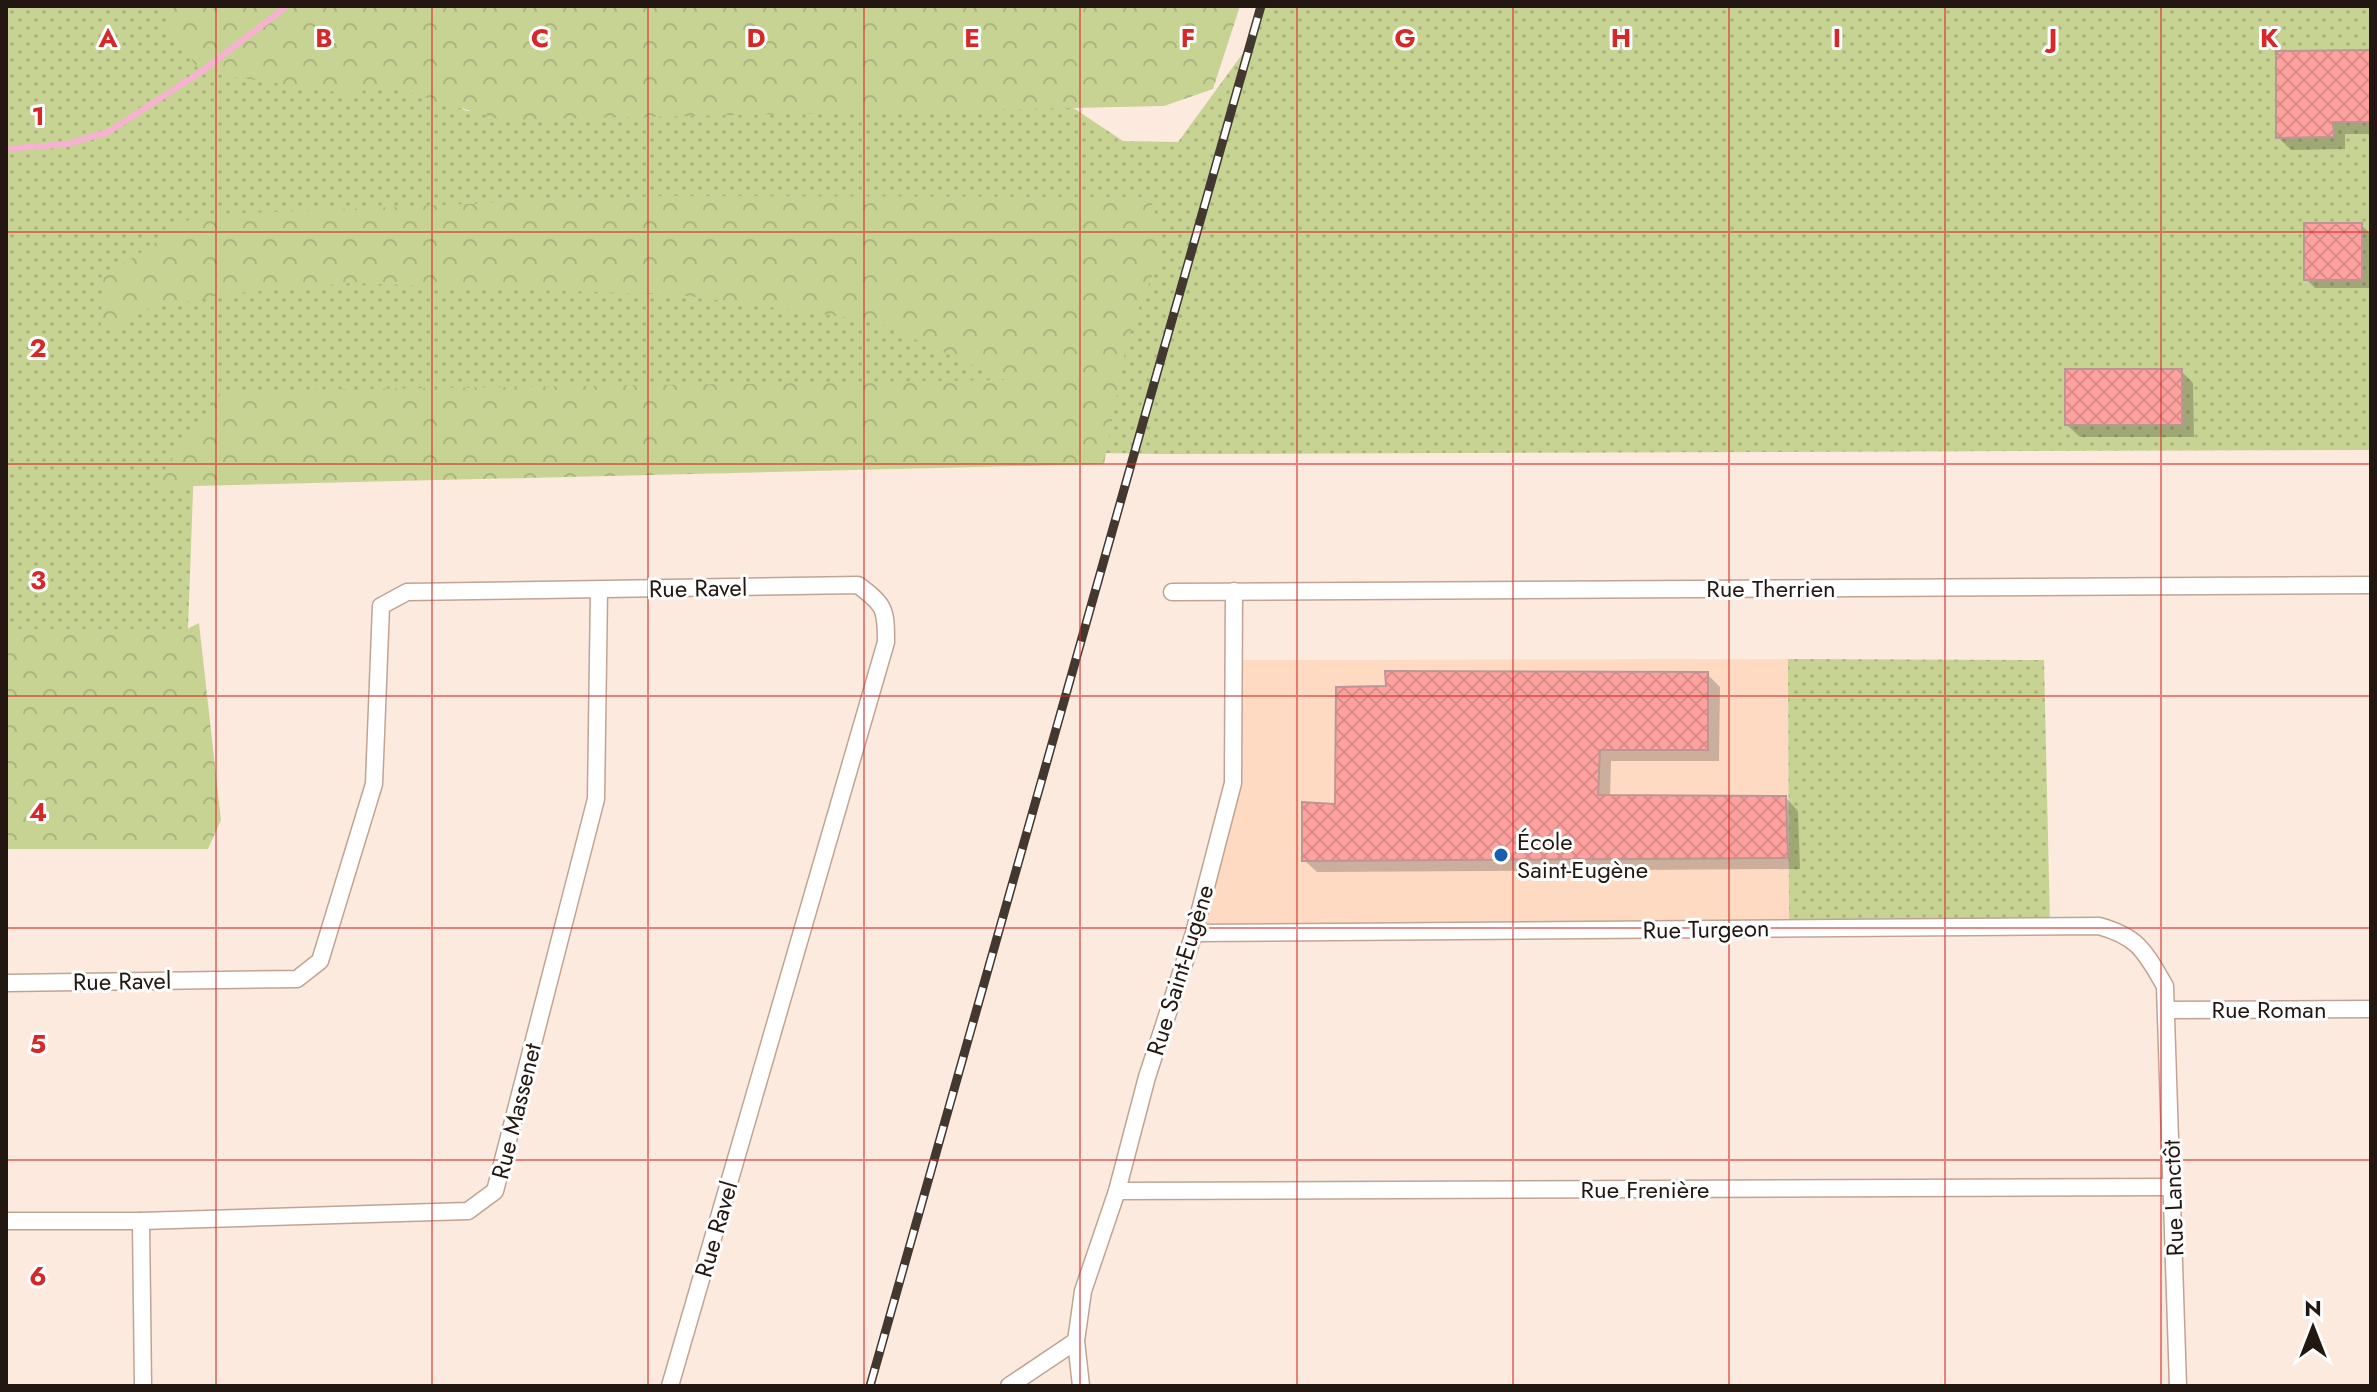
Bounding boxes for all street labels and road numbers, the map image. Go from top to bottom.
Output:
street label: Rue Ravel [648,570,748,606]
street label: Rue Therrien [1706,571,1836,606]
street label: Rue Saint-Eugène [1137,880,1223,1060]
street label: Rue Turgeon [1642,910,1770,948]
street label: Rue Ravel [72,963,172,999]
street label: Rue Roman [2211,992,2327,1027]
street label: Rue Massenet [482,1039,550,1183]
street label: Rue Lanctôt [2153,1139,2193,1257]
street label: Rue Frenière [1581,1172,1709,1207]
street label: Rue Ravel [686,1177,746,1281]

